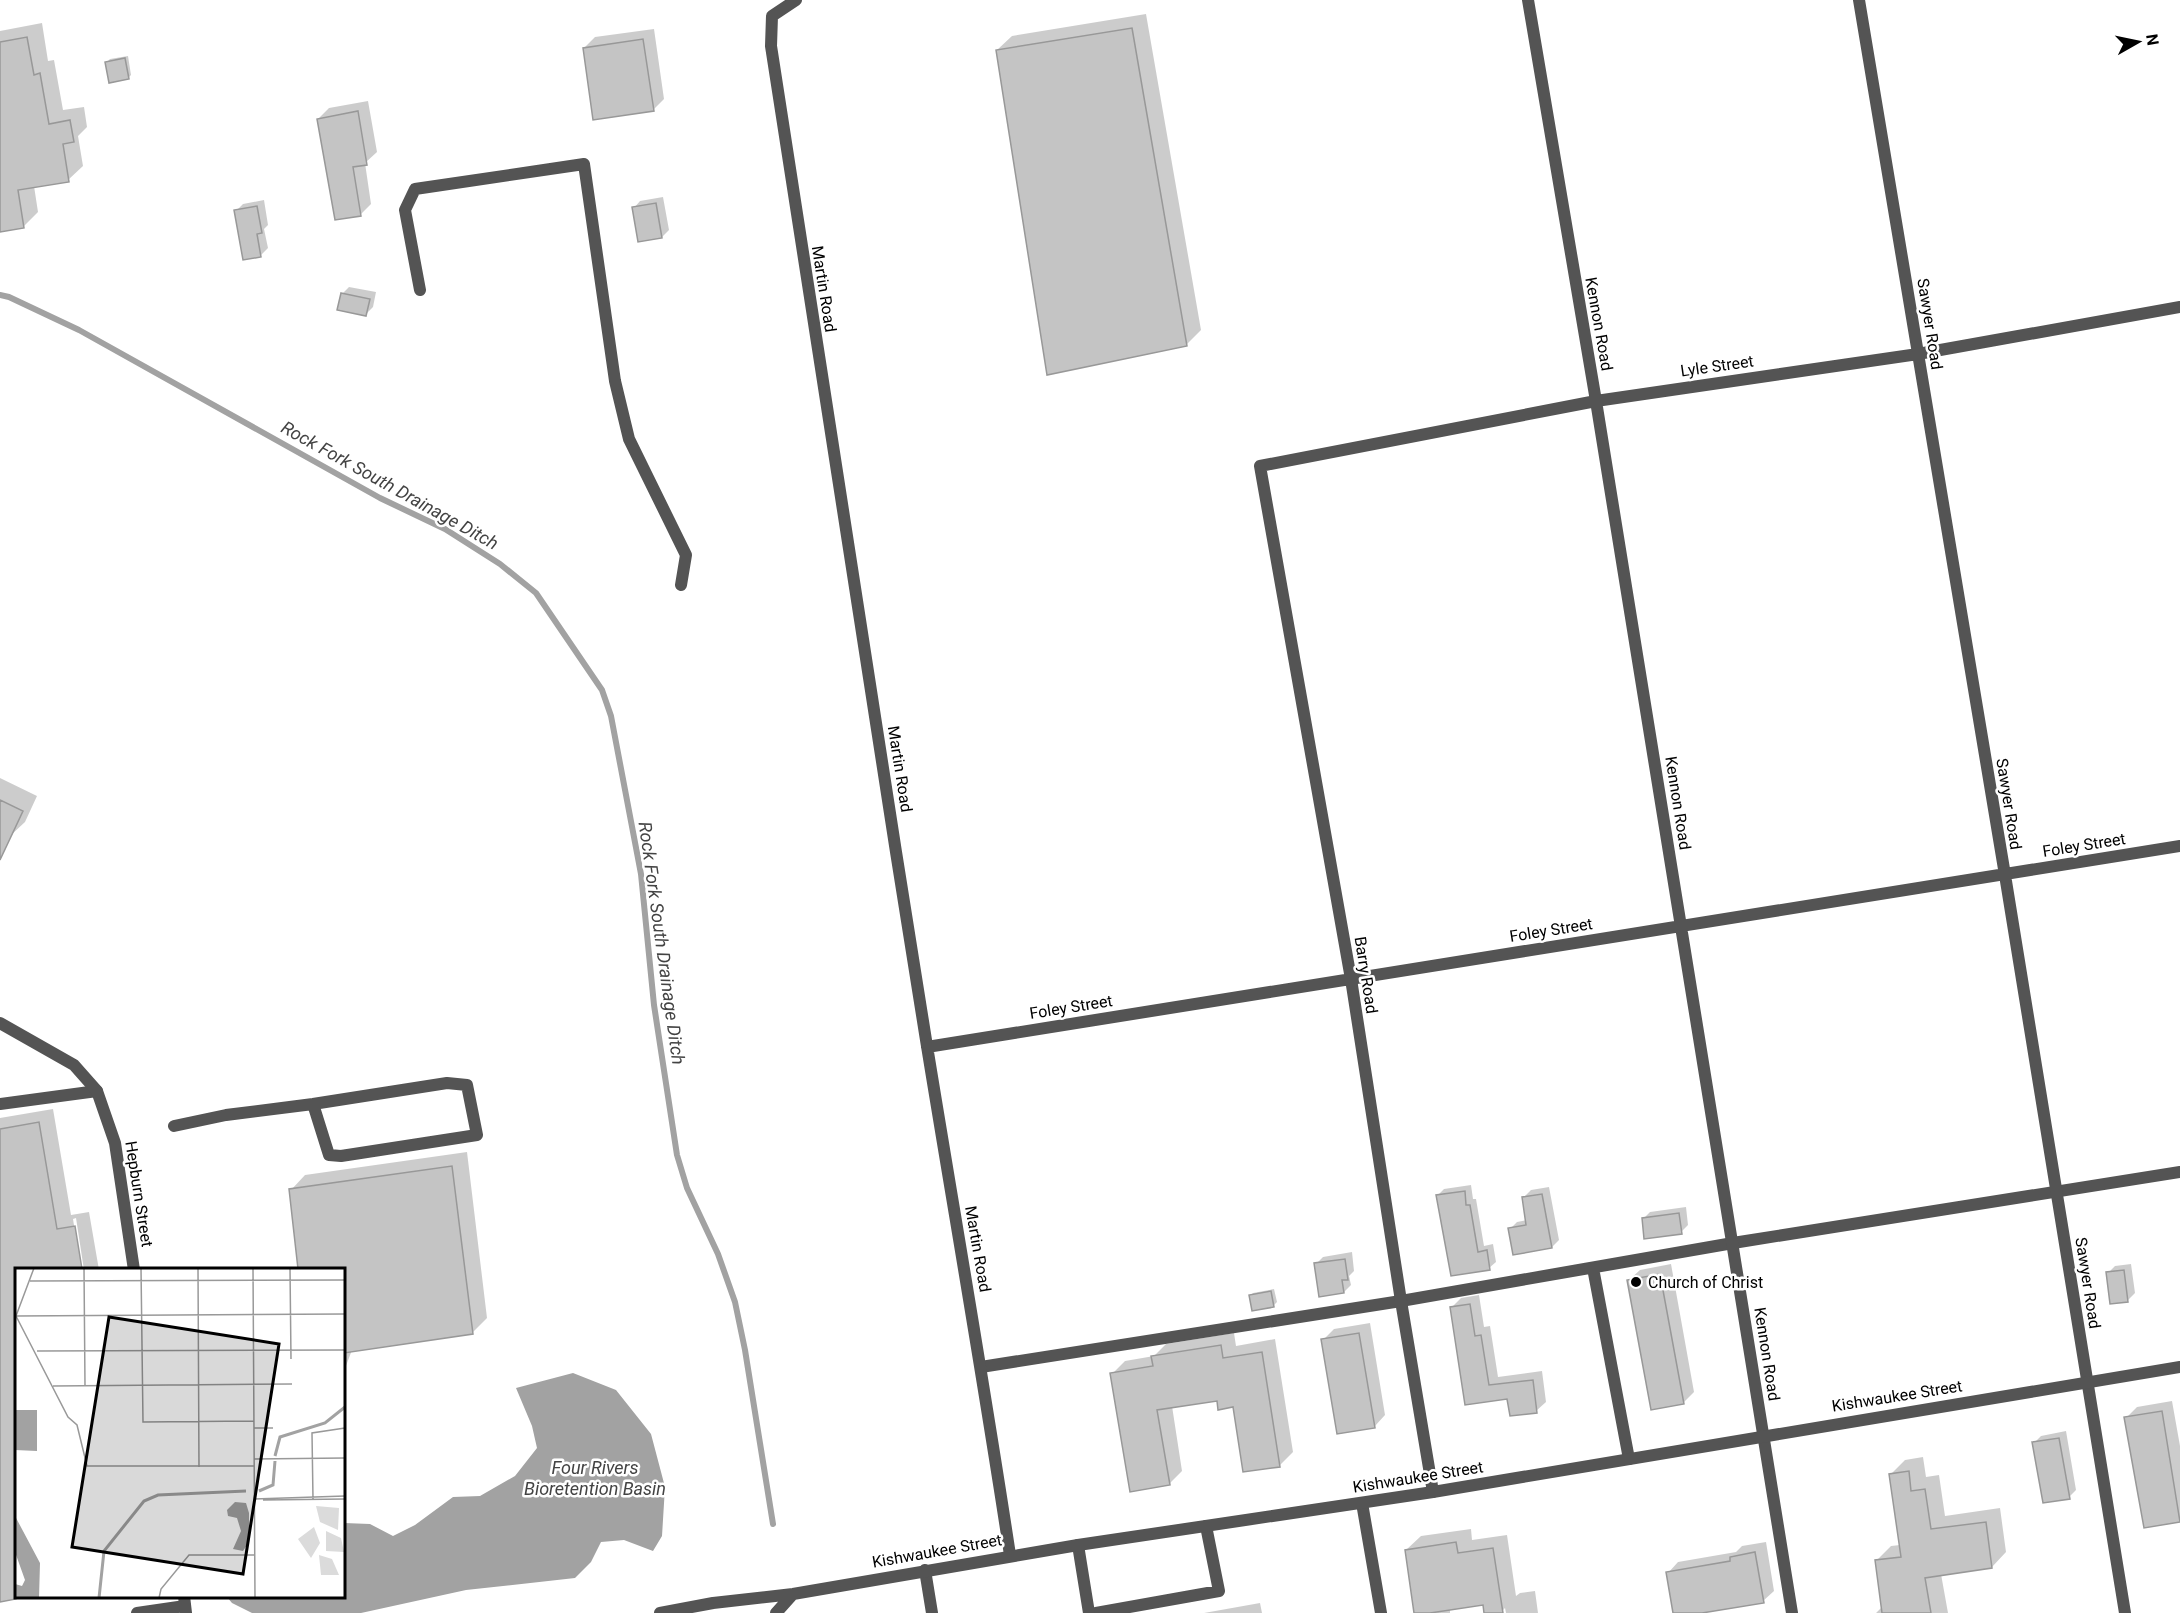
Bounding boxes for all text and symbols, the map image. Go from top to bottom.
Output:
north arrow [2108,12,2168,72]
text: N [2142,33,2163,47]
street label: Martin Road [808,244,840,334]
street label: Kennon Road [1581,276,1617,372]
street label: Sawyer Road [1913,277,1947,371]
street label: Lyle Street [1679,351,1755,381]
water label: Rock Fork South Drainage Ditch [278,416,502,554]
street label: Martin Road [884,724,916,814]
street label: Kennon Road [1661,755,1695,851]
street label: Sawyer Road [1992,757,2026,851]
water label: Rock Fork South Drainage Ditch [635,820,689,1066]
street label: Foley Street [2041,829,2127,861]
street label: Foley Street [1508,914,1594,946]
street label: Barry Road [1351,935,1381,1015]
street label: Foley Street [1028,991,1114,1023]
street label: Hepburn Street [121,1140,157,1248]
street label: Martin Road [961,1204,995,1294]
street label: Sawyer Road [2071,1236,2105,1330]
inset map [15,1268,345,1598]
place label: Church of Christ [1648,1273,1763,1292]
marker: Church of Christ [1629,1275,1643,1289]
street label: Kennon Road [1750,1306,1784,1402]
street label: Kishwaukee Street [1830,1376,1964,1416]
water label: Four Rivers Bioretention Basin [524,1457,666,1499]
street label: Kishwaukee Street [1351,1457,1485,1497]
street label: Kishwaukee Street [871,1530,1003,1572]

